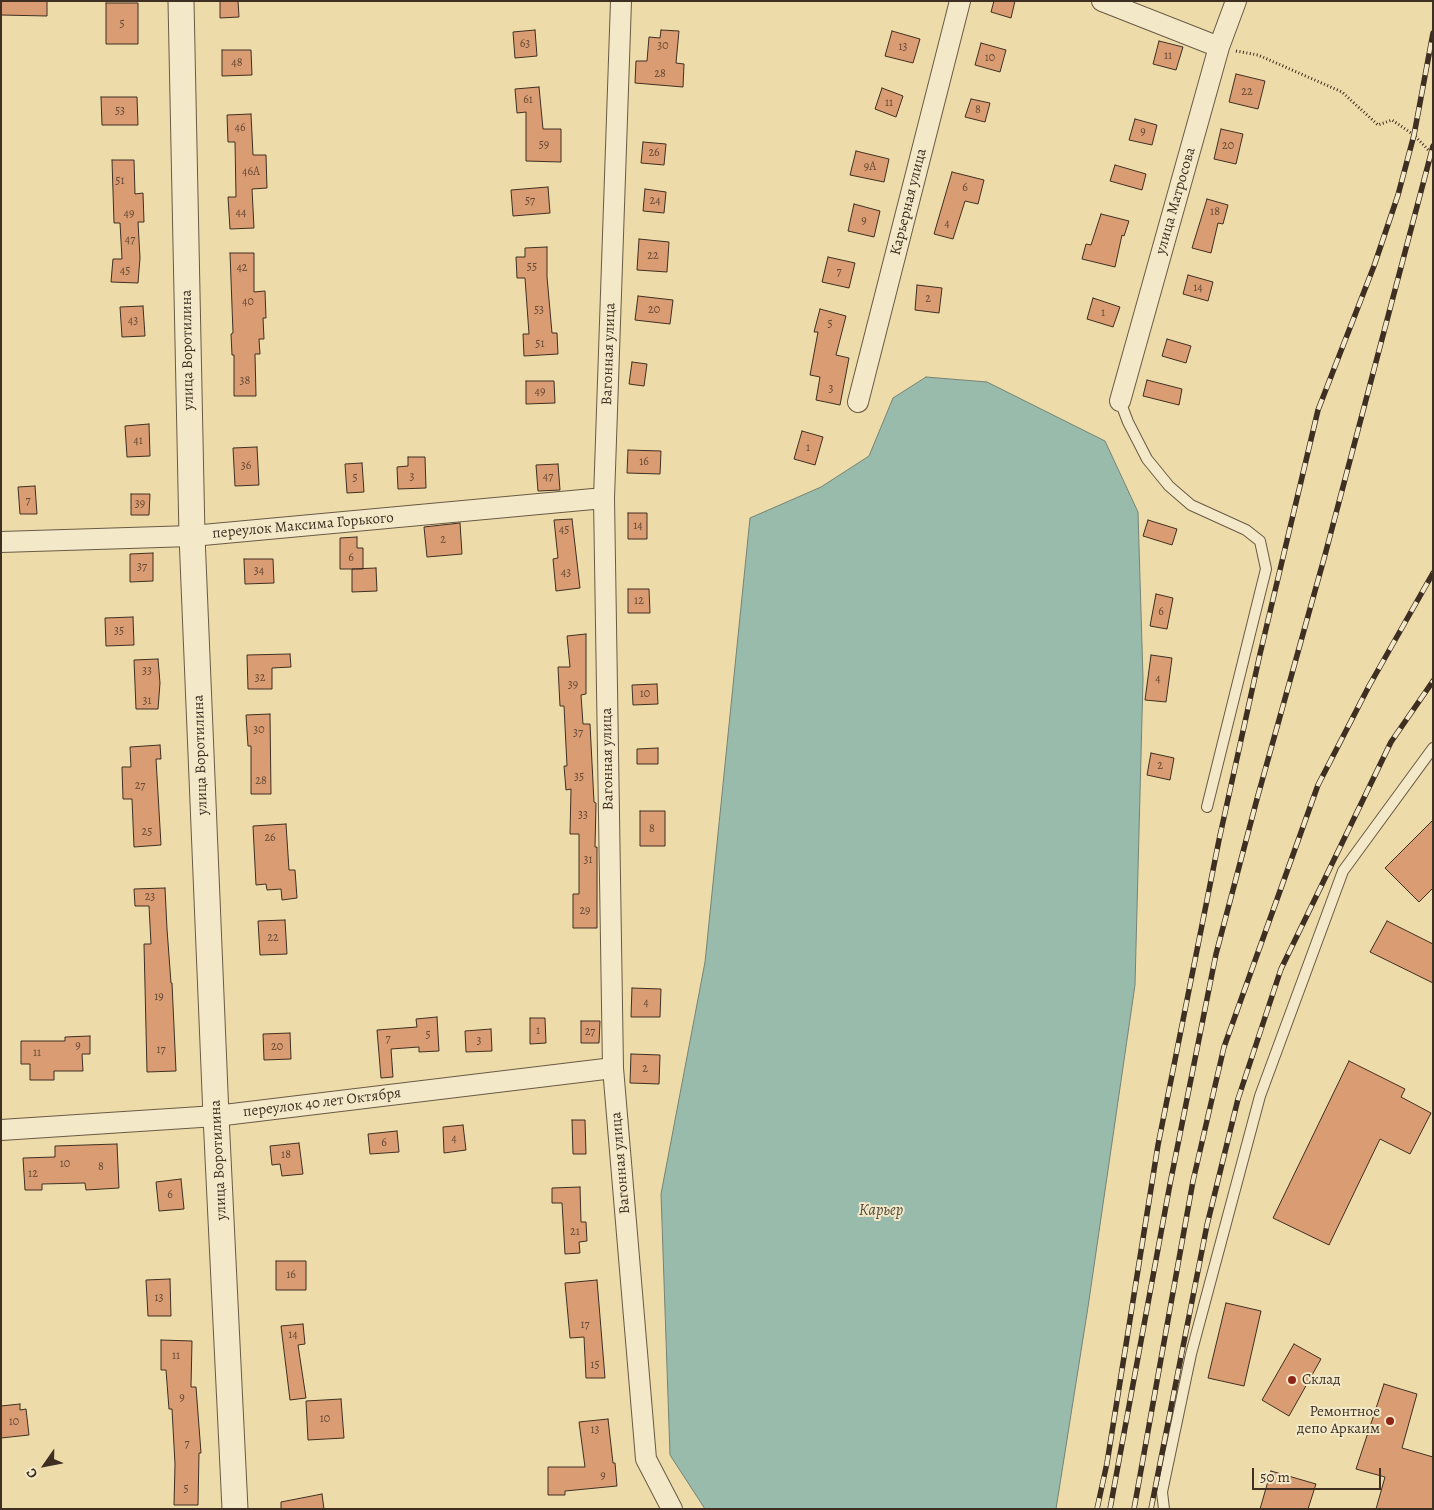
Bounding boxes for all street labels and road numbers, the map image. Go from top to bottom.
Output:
street label: улица Матросова [1152,145,1200,257]
street label: Карьерная улица [887,147,931,257]
street label: улица Воротилина [178,290,198,410]
street label: Вагонная улица [598,302,620,406]
street label: переулок Максима Горького [211,509,395,543]
street label: улица Воротилина [190,694,212,816]
street label: Вагонная улица [598,708,618,810]
street label: переулок 40 лет Октября [242,1084,402,1122]
street label: улица Воротилина [207,1099,231,1221]
street label: Вагонная улица [608,1111,634,1215]

